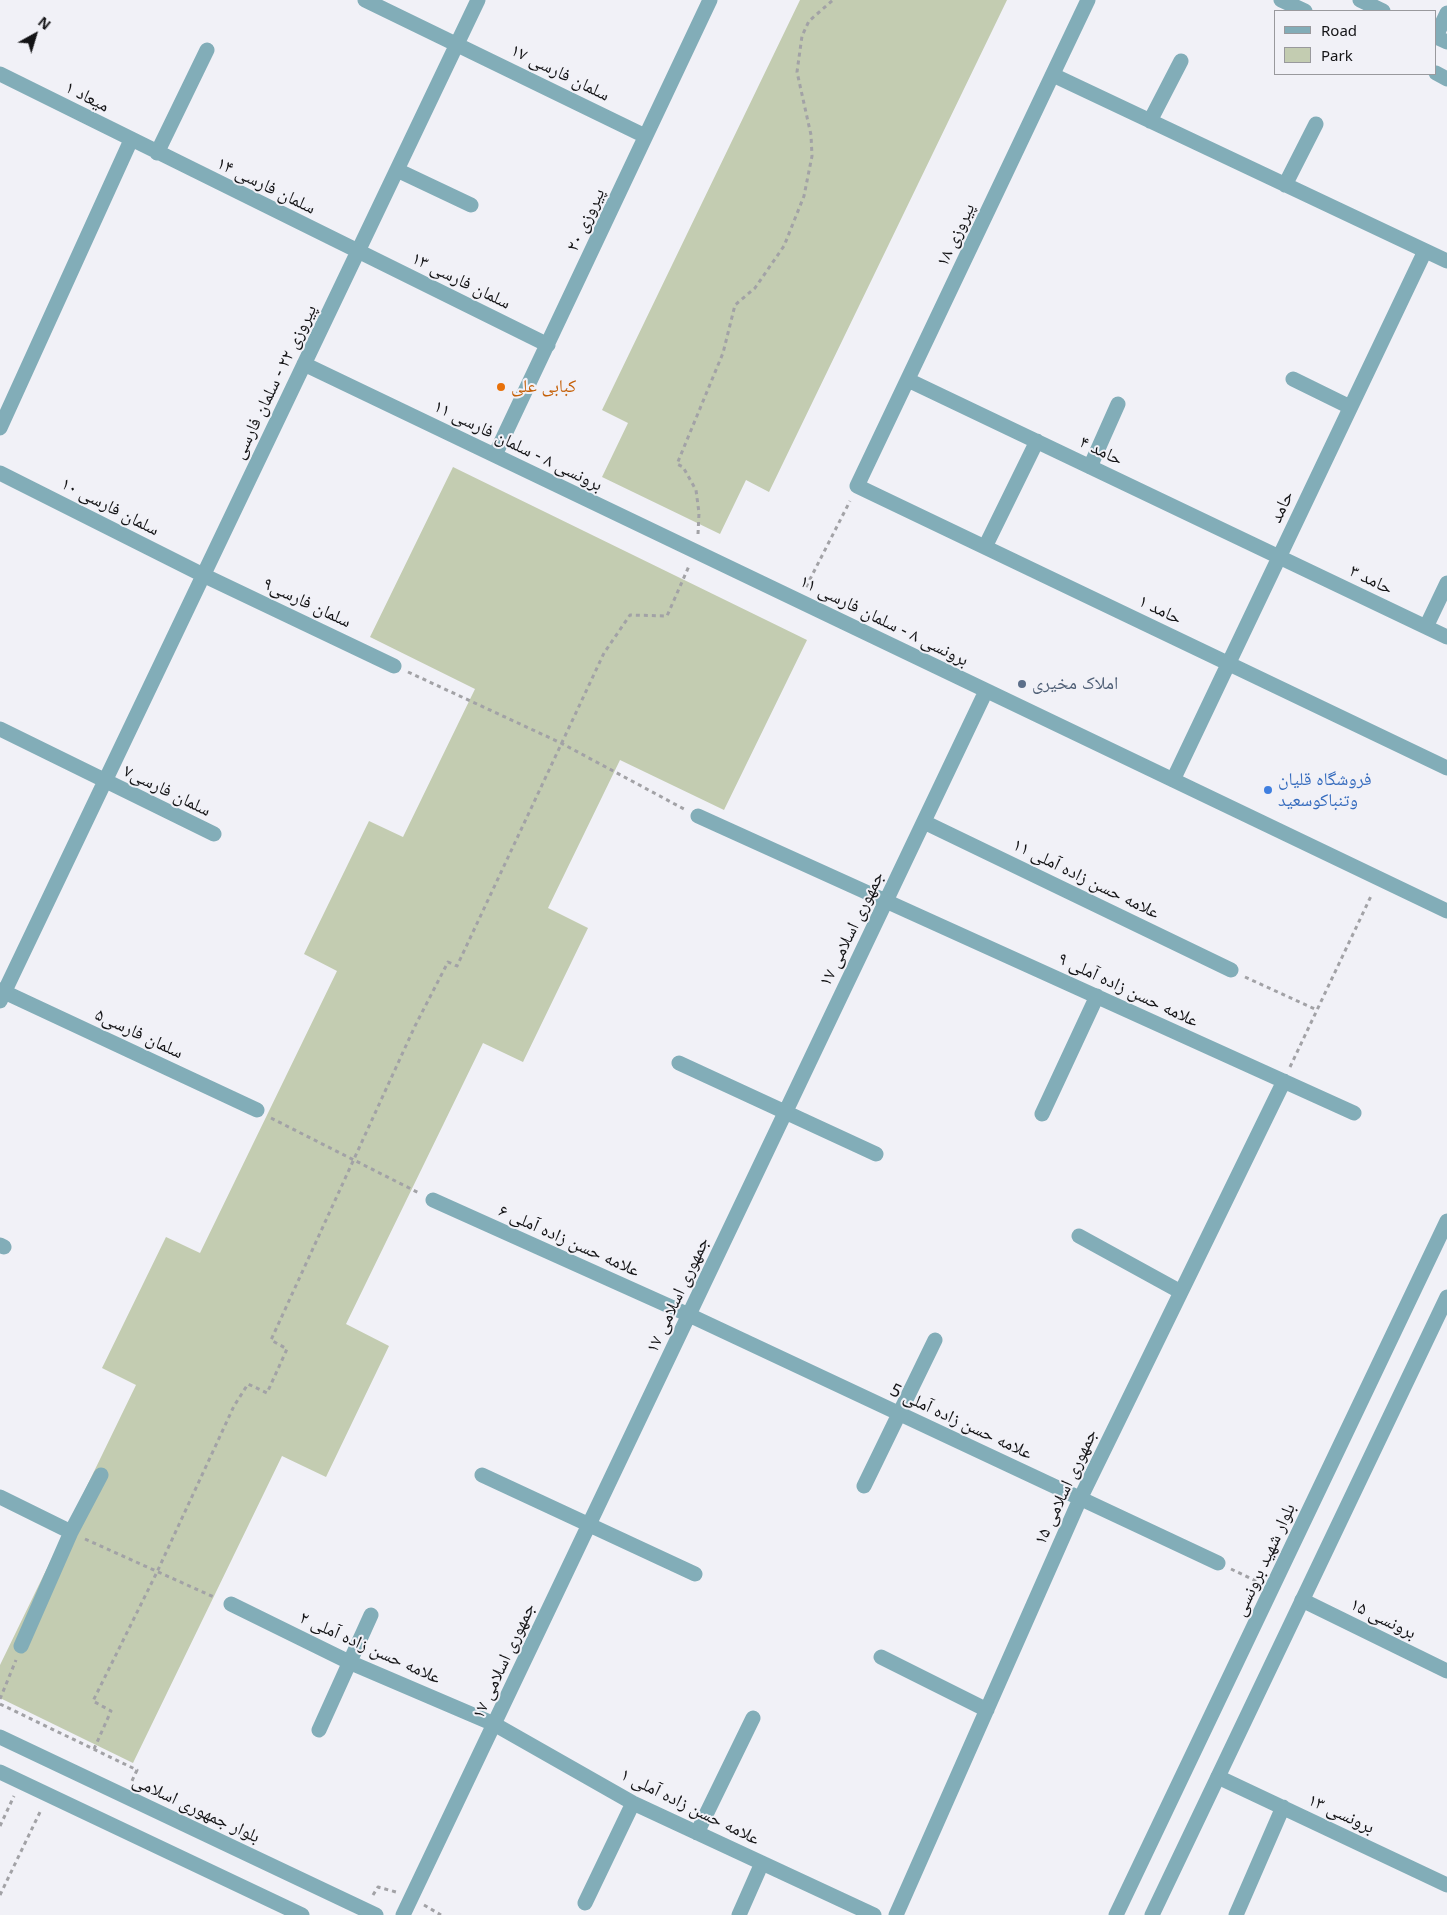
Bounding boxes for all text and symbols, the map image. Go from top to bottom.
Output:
north arrow [10,10,60,60]
legend [1274,10,1437,75]
text: N [34,12,55,34]
text: Road [1321,20,1357,40]
street label: سلمان فارسی ۱۷ [507,40,613,106]
text: Park [1321,45,1353,65]
street label: میعاد ۱ [61,77,113,117]
street label: سلمان فارسی ۱۴ [213,153,319,219]
street label: پیروزی ۲۰ [562,185,610,255]
street label: پیروزی ۱۸ [932,200,980,270]
street label: سلمان فارسی ۱۳ [408,248,514,314]
street label: پیروزی ۲۲ - سلمان فارسی [228,301,322,463]
place label: کبابی علی [511,376,576,398]
marker: کبابی علی [495,381,507,393]
street label: برونسی ۸ - سلمان فارسی ۱۱ [430,396,606,496]
street label: حامد ۴ [1076,431,1126,471]
street label: سلمان فارسی ۱۰ [57,473,163,541]
street label: حامد [1265,488,1299,526]
street label: حامد ۳ [1346,560,1396,600]
street label: برونسی ۸ - سلمان فارسی ۱۱ [796,571,972,671]
street label: سلمان فارسی۹ [259,573,355,633]
street label: حامد ۱ [1135,590,1185,630]
place label: املاک مخیری [1032,673,1118,695]
marker: املاک مخیری [1016,678,1028,690]
street label: سلمان فارسی۷ [120,761,214,821]
place label: فروشگاه قلیان وتنباکوسعید [1278,769,1371,812]
marker: فروشگاه قلیان وتنباکوسعید [1262,784,1274,796]
street label: علامه حسن زاده آملی ۱۱ [1009,834,1163,924]
street label: جمهوری اسلامی ۱۷ [815,868,889,990]
street label: علامه حسن زاده آملی ۹ [1054,948,1202,1032]
street label: سلمان فارسی۵ [91,1004,187,1064]
street label: علامه حسن زاده آملی ۶ [495,1200,643,1282]
street label: جمهوری اسلامی ۱۷ [642,1234,714,1356]
street label: علامه حسن زاده آملی 5 [886,1380,1036,1464]
street label: جمهوری اسلامی ۱۵ [1030,1426,1102,1548]
street label: بلوار شهید برونسی [1229,1500,1301,1620]
street label: برونسی ۱۵ [1346,1594,1420,1644]
street label: جمهوری اسلامی ۱۷ [468,1600,540,1722]
street label: علامه حسن زاده آملی ۲ [296,1607,444,1689]
street label: علامه حسن زاده آملی ۱ [617,1764,763,1850]
street label: بلوار جمهوری اسلامی [129,1770,263,1848]
street label: برونسی ۱۳ [1304,1789,1378,1839]

